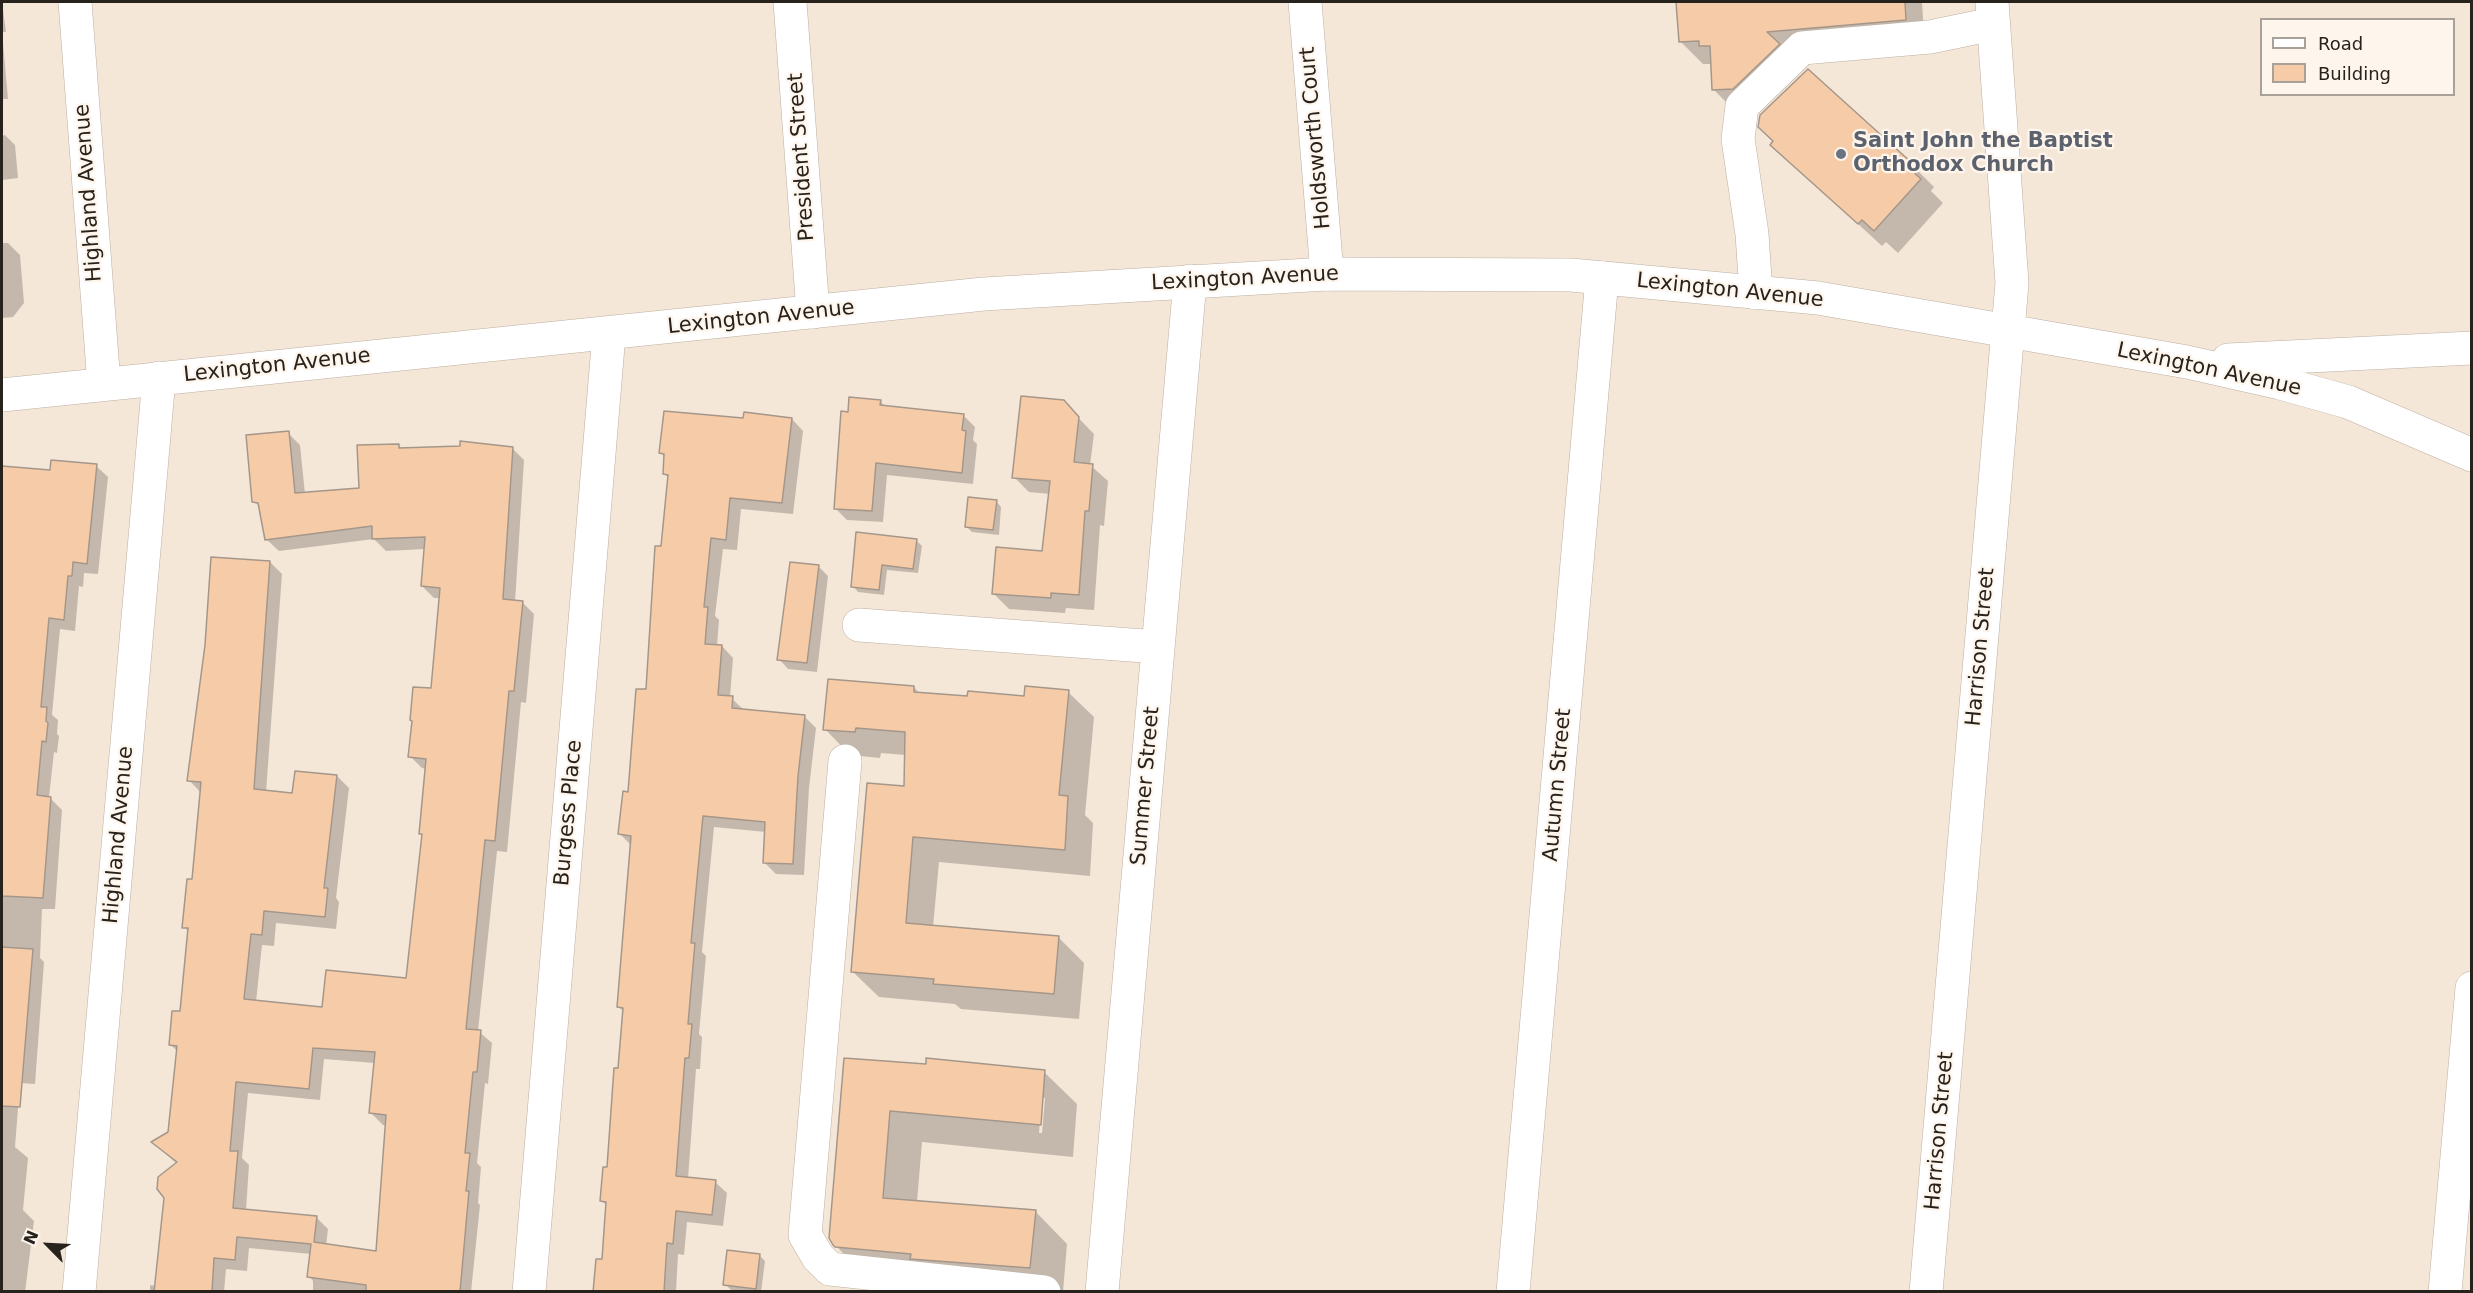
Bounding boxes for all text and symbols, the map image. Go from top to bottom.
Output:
legend [2260,18,2455,96]
text: Road [2318,33,2363,54]
street label: Holdsworth Court [1295,46,1337,230]
text: Building [2318,63,2391,84]
street label: President Street [784,72,820,242]
street label: Highland Avenue [70,103,108,283]
place label: Saint John the Baptist Orthodox Church [1853,129,2113,179]
marker: Saint John the Baptist Orthodox Church [1834,147,1848,161]
street label: Lexington Avenue [1151,262,1339,296]
street label: Lexington Avenue [1635,269,1825,313]
street label: Lexington Avenue [666,296,856,340]
street label: Lexington Avenue [2114,338,2304,402]
street label: Lexington Avenue [182,344,372,388]
street label: Harrison Street [1962,567,2000,727]
street label: Summer Street [1126,705,1166,867]
street label: Autumn Street [1539,707,1577,863]
street label: Burgess Place [550,739,588,887]
street label: Highland Avenue [99,745,139,925]
street label: Harrison Street [1921,1051,1959,1211]
north arrow [18,1215,78,1275]
text: N [20,1228,42,1247]

